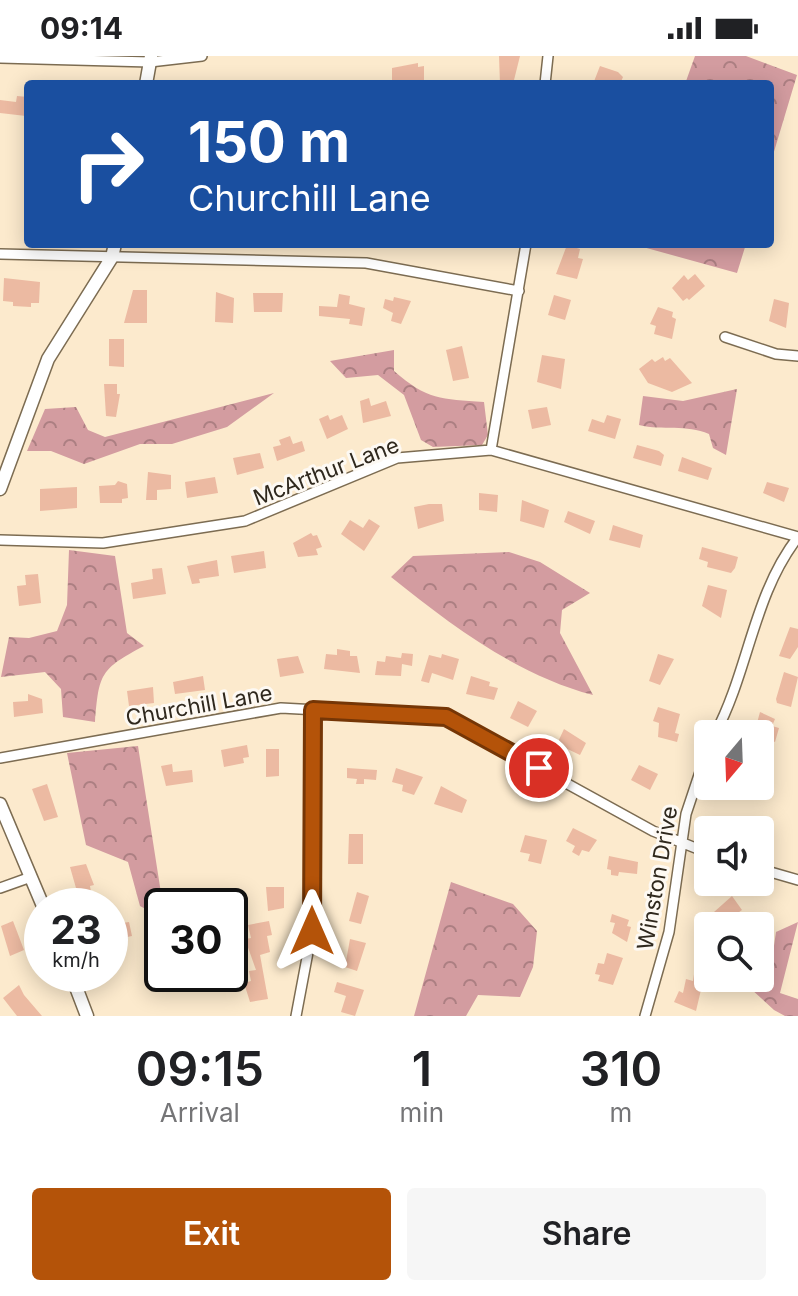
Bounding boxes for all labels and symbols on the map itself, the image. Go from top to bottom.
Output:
street label: McArthur Lane [250,431,402,511]
street label: Churchill Lane [124,679,274,731]
north arrow [694,720,774,800]
pin [505,734,573,802]
street label: Winston Drive [632,804,682,952]
speed limit sign: 30 [144,888,248,992]
position arrow [270,889,354,973]

